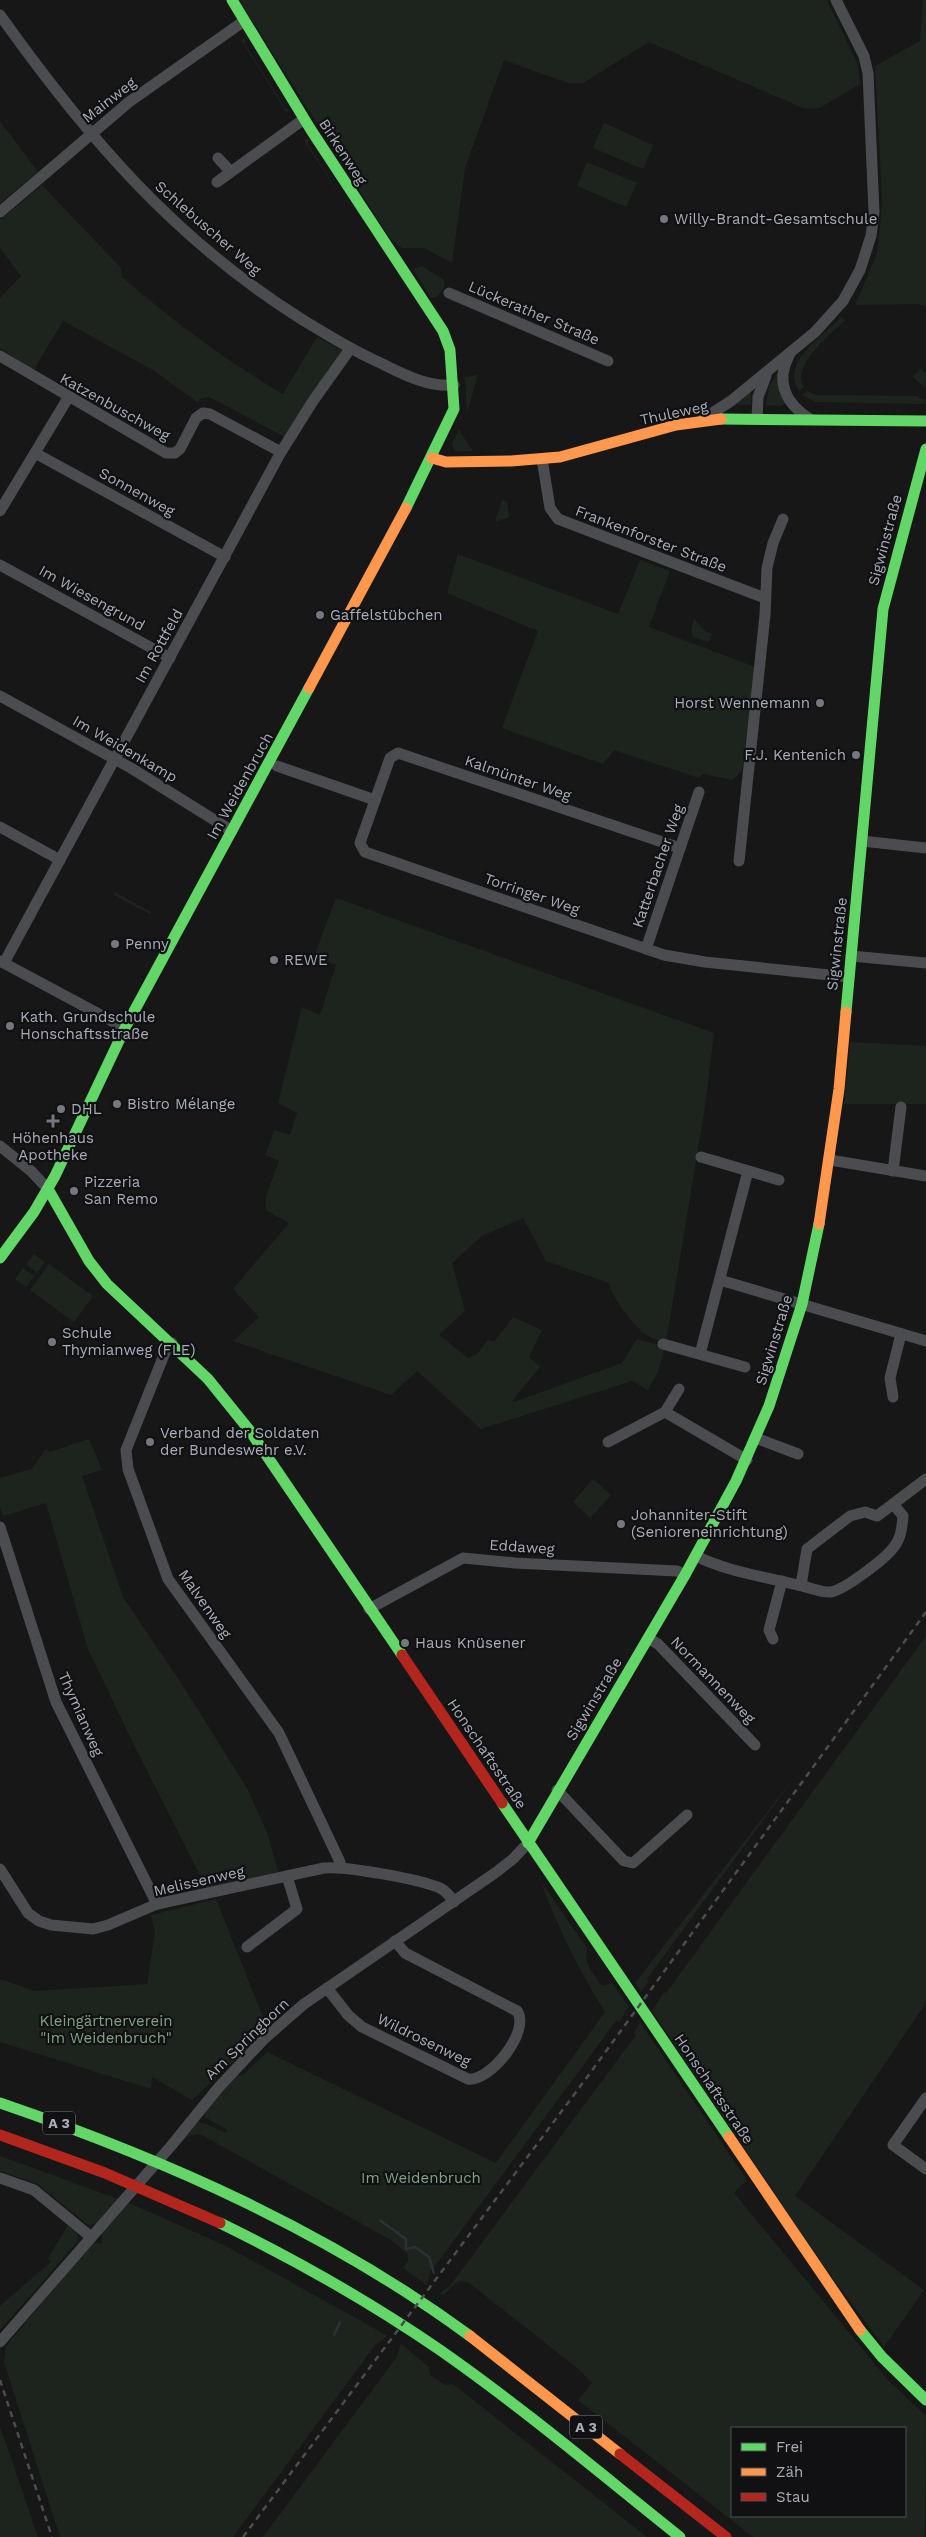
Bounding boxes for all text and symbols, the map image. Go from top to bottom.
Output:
street label: Mainweg [79,73,139,127]
street label: Birkenweg [315,116,371,188]
street label: Schlebuscher Weg [151,177,265,279]
place label: Willy-Brandt-Gesamtschule [674,210,877,228]
marker: Willy-Brandt-Gesamtschule [658,213,670,225]
street label: Lückerather Straße [466,277,602,349]
street label: Katzenbuschweg [57,369,173,445]
street label: Thuleweg [638,397,710,429]
street label: Sonnenweg [96,464,178,520]
street label: Sigwinstraße [864,492,906,588]
street label: Frankenforster Straße [573,502,729,576]
street label: Im Wiesengrund [36,561,148,635]
street label: Im Rottfeld [131,606,187,686]
place label: Gaffelstübchen [330,606,443,624]
marker: Gaffelstübchen [314,609,326,621]
place label: Horst Wennemann [674,694,810,712]
marker: Horst Wennemann [814,697,826,709]
street label: Im Weidenkamp [69,712,181,786]
street label: Im Weidenbruch [203,729,277,843]
place label: F.J. Kentenich [744,746,846,764]
marker: F.J. Kentenich [850,749,862,761]
street label: Kalmünter Weg [462,751,574,805]
street label: Katterbacher Weg [628,802,688,930]
street label: Torringer Weg [482,869,582,919]
street label: Sigwinstraße [823,896,851,992]
place label: Penny [125,935,169,953]
marker: Penny [109,938,121,950]
place label: REWE [284,951,328,969]
marker: REWE [268,954,280,966]
place label: Kath. Grundschule Honschaftsstraße [20,1008,156,1043]
marker: Kath. Grundschule Honschaftsstraße [4,1020,16,1032]
place label: Bistro Mélange [127,1095,235,1113]
marker: Bistro Mélange [111,1098,123,1110]
place label: DHL [71,1100,102,1118]
marker: DHL [55,1103,67,1115]
marker: Höhenhaus Apotheke [47,1115,59,1127]
place label: Höhenhaus Apotheke [12,1129,94,1164]
place label: Pizzeria San Remo [84,1173,158,1208]
marker: Pizzeria San Remo [68,1185,80,1197]
street label: Sigwinstraße [752,1293,796,1387]
place label: Schule Thymianweg (FLE) [62,1324,196,1359]
marker: Schule Thymianweg (FLE) [46,1336,58,1348]
place label: Verband der Soldaten der Bundeswehr e.V. [160,1424,319,1459]
marker: Verband der Soldaten der Bundeswehr e.V. [144,1436,156,1448]
place label: Johanniter-Stift (Senioreneinrichtung) [631,1506,788,1541]
marker: Johanniter-Stift (Senioreneinrichtung) [615,1518,627,1530]
street label: Eddaweg [489,1536,555,1558]
street label: Malvenweg [175,1566,235,1642]
street label: Normannenweg [667,1633,759,1727]
place label: Haus Knüsener [415,1634,526,1652]
marker: Haus Knüsener [399,1637,411,1649]
street label: Sigwinstraße [562,1654,626,1744]
street label: Thymianweg [54,1669,108,1759]
street label: Honschaftsstraße [443,1695,531,1813]
street label: Melissenweg [152,1862,246,1900]
street label: Am Springborn [201,1995,293,2083]
street label: Wildrosenweg [374,2010,474,2070]
park label: Kleingärtnerverein "Im Weidenbruch" [39,2012,173,2047]
street label: Honschaftsstraße [670,2030,758,2148]
road number: A 3 [43,2112,75,2134]
park label: Im Weidenbruch [361,2169,481,2187]
road number: A 3 [570,2416,602,2438]
legend [731,2427,906,2517]
text: Frei [776,2438,803,2456]
text: Zäh [776,2463,803,2481]
text: Stau [776,2488,810,2506]

